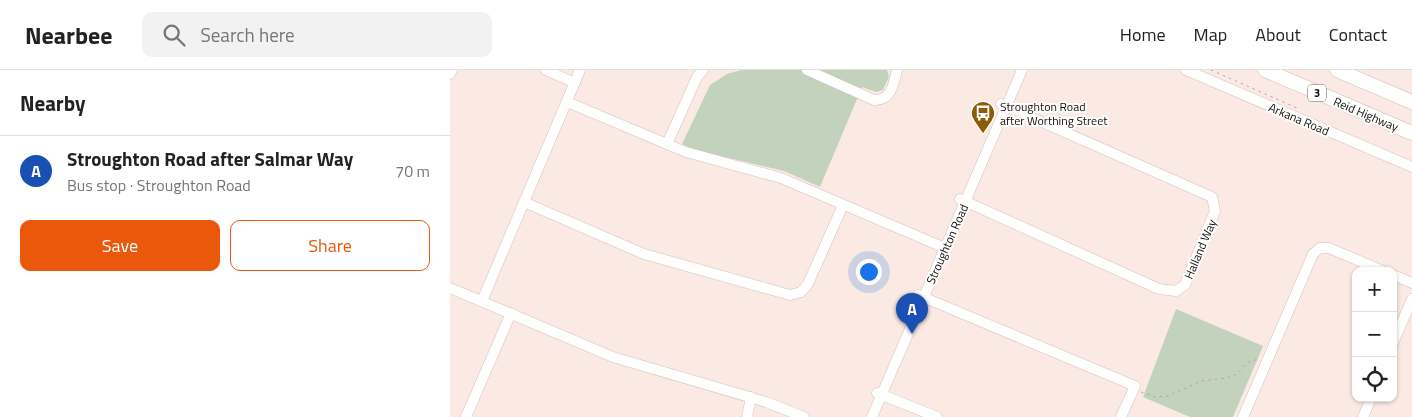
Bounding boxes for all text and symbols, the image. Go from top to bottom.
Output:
search box [142,12,492,57]
text: Nearbee [25,17,112,53]
text: Search here [200,20,295,49]
icon: search [160,21,188,49]
text: Home [1120,21,1166,48]
text: Map [1194,21,1227,48]
text: About [1255,21,1301,48]
text: Contact [1329,21,1387,48]
road number: 3 [1308,84,1326,102]
text: Nearby [20,87,85,119]
street label: Reid Highway [1330,92,1402,136]
place label: Stroughton Road after Worthing Street [1000,97,1108,130]
street label: Arkana Road [1266,98,1332,140]
bus stop icon: Stroughton Road after Worthing Street [970,100,996,134]
text: Stroughton Road after Salmar Way [67,144,353,173]
text: A [31,159,41,183]
text: 70 m [395,159,430,183]
text: Bus stop · Stroughton Road [67,173,251,197]
street label: Stroughton Road [921,201,973,287]
street label: Halland Way [1179,216,1221,282]
button: Save [20,220,220,271]
button: Share [230,220,430,271]
your location [856,259,882,285]
map controls [1352,267,1397,402]
button: + [1352,267,1397,312]
pin: A [896,293,928,334]
button: − [1352,312,1397,357]
button: locate [1352,357,1397,402]

